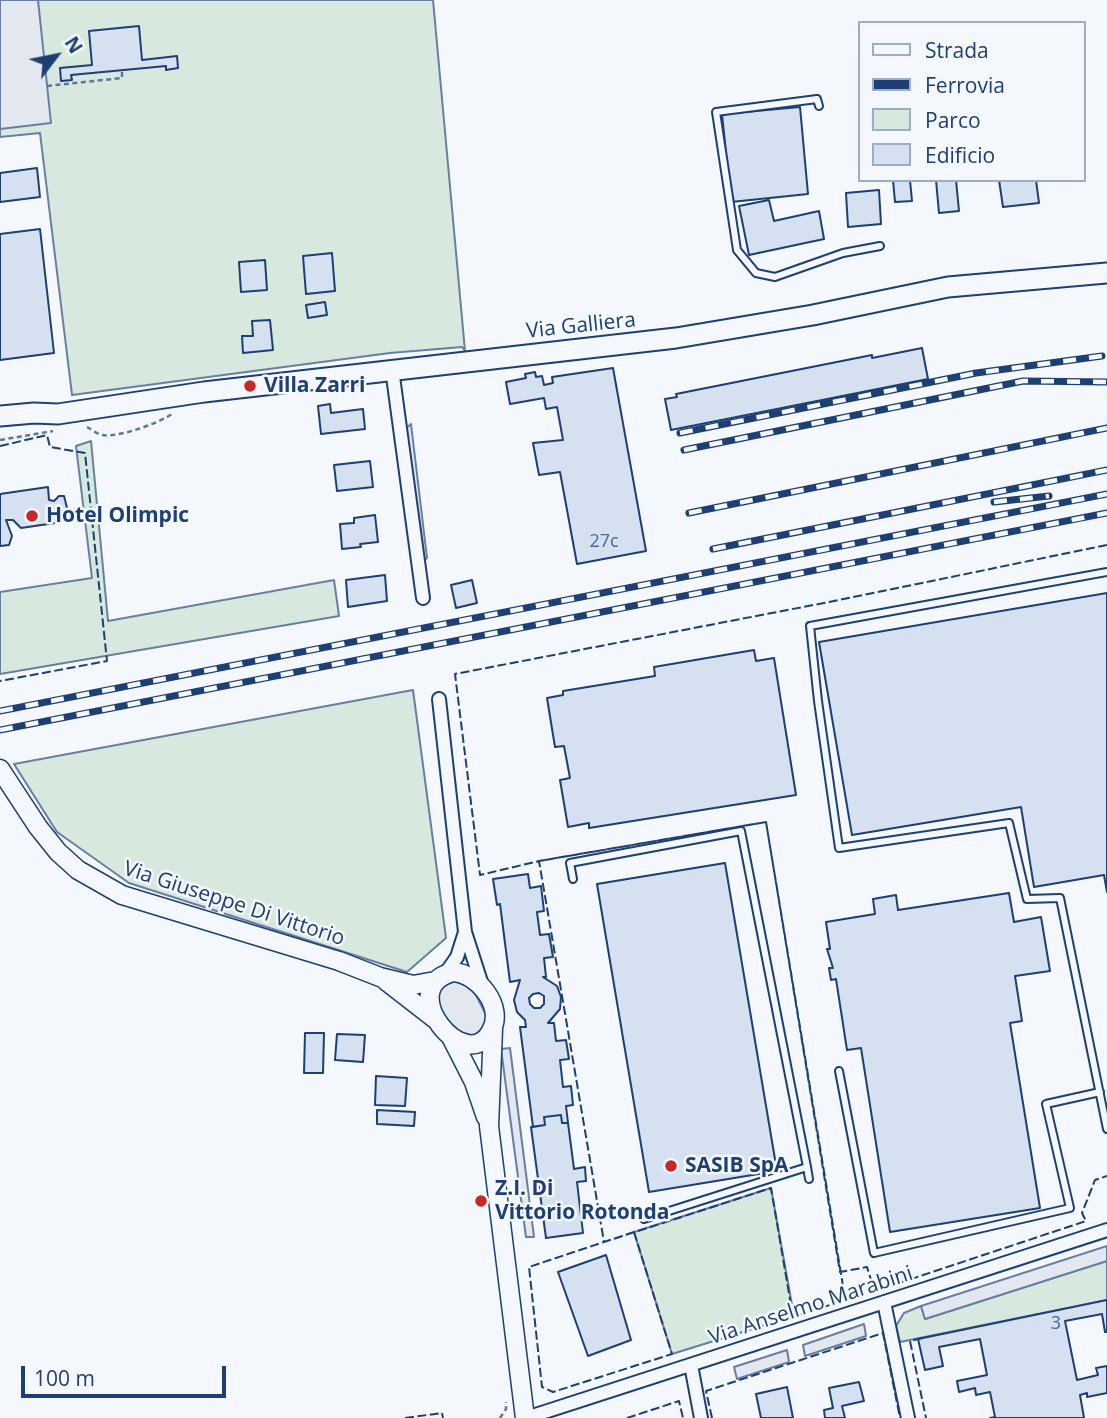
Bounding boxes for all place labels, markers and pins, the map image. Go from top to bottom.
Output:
place label: Villa Zarri [264,373,365,399]
marker: Villa Zarri [242,378,258,394]
place label: Hotel Olimpic [46,503,189,529]
marker: Hotel Olimpic [24,508,40,524]
place label: SASIB SpA [685,1153,788,1179]
marker: SASIB SpA [663,1158,679,1174]
place label: Z.I. Di Vittorio Rotonda [495,1176,669,1226]
marker: Z.I. Di Vittorio Rotonda [473,1193,489,1209]

